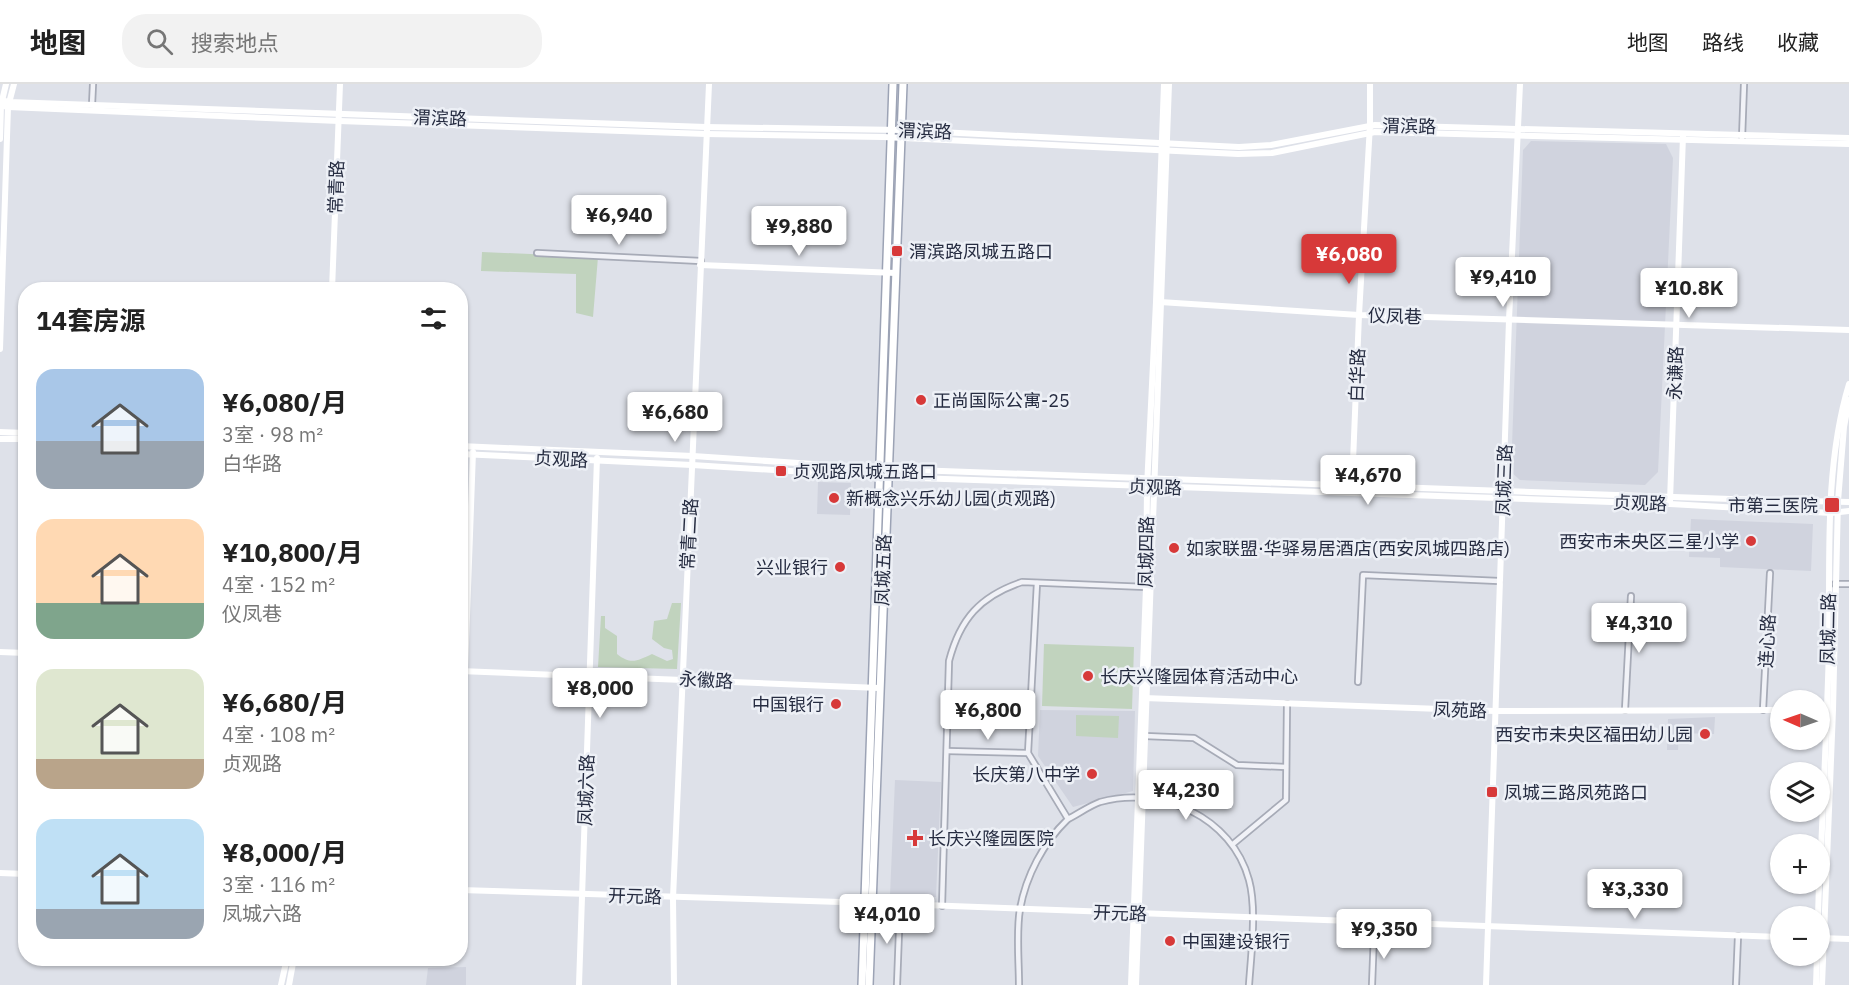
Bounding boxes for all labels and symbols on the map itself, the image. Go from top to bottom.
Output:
street label: 渭滨路 [413,106,467,130]
street label: 渭滨路 [1382,114,1436,138]
street label: 渭滨路 [898,119,952,143]
street label: 常青路 [324,160,348,214]
pin: ¥6,940 [570,195,668,246]
pin: ¥9,880 [750,206,848,257]
pin: ¥6,080 [1300,234,1398,285]
place label: 渭滨路凤城五路口 [909,240,1053,263]
marker: 渭滨路凤城五路口 [890,244,904,258]
pin: ¥9,410 [1454,257,1552,308]
pin: ¥10.8K [1640,268,1738,319]
street label: 仪凤巷 [1368,304,1422,328]
street label: 永谦路 [1663,346,1687,400]
street label: 白华路 [1345,348,1369,402]
place label: 正尚国际公寓-25 [933,389,1070,412]
pin: ¥6,680 [626,392,724,443]
marker: 正尚国际公寓-25 [914,393,928,407]
street label: 凤城三路 [1491,444,1517,516]
street label: 贞观路 [533,446,589,472]
pin: ¥4,670 [1319,455,1417,506]
place label: 贞观路凤城五路口 [793,460,937,483]
marker: 贞观路凤城五路口 [774,464,788,478]
street label: 贞观路 [1128,475,1182,499]
place label: 新概念兴乐幼儿园(贞观路) [846,487,1056,510]
marker: 新概念兴乐幼儿园(贞观路) [827,491,841,505]
street label: 贞观路 [1613,491,1667,515]
place label: 市第三医院 [1728,494,1818,517]
marker: 市第三医院 [1823,496,1841,514]
street label: 常青二路 [676,497,702,571]
street label: 凤城四路 [1134,516,1158,588]
place label: 西安市未央区三星小学 [1559,530,1739,553]
street label: 凤城五路 [870,534,896,606]
marker: 西安市未央区三星小学 [1744,534,1758,548]
place label: 如家联盟·华驿易居酒店(西安凤城四路店) [1186,537,1510,560]
marker: 如家联盟·华驿易居酒店(西安凤城四路店) [1167,541,1181,555]
place label: 兴业银行 [756,556,828,579]
marker: 兴业银行 [833,560,847,574]
street label: 凤城二路 [1816,593,1840,665]
pin: ¥4,310 [1590,603,1688,654]
street label: 连心路 [1754,613,1780,669]
place label: 长庆兴隆园体育活动中心 [1100,665,1298,688]
street label: 永徽路 [678,667,734,693]
pin: ¥8,000 [551,668,649,719]
marker: 长庆兴隆园体育活动中心 [1081,669,1095,683]
pin: ¥6,800 [939,690,1037,741]
north arrow [1770,690,1830,750]
place label: 中国银行 [752,693,824,716]
marker: 中国银行 [829,697,843,711]
street label: 凤苑路 [1433,698,1487,722]
place label: 西安市未央区福田幼儿园 [1495,723,1693,746]
marker: 西安市未央区福田幼儿园 [1698,727,1712,741]
street label: 凤城六路 [573,754,599,826]
place label: 长庆第八中学 [972,763,1080,786]
marker: 长庆第八中学 [1085,767,1099,781]
pin: ¥4,230 [1137,770,1235,821]
place label: 凤城三路凤苑路口 [1504,781,1648,804]
marker: 凤城三路凤苑路口 [1485,785,1499,799]
place label: 长庆兴隆园医院 [928,827,1054,850]
marker: 长庆兴隆园医院 [906,829,924,847]
pin: ¥3,330 [1586,869,1684,920]
street label: 开元路 [608,884,662,908]
pin: ¥4,010 [838,894,936,945]
street label: 开元路 [1093,901,1147,925]
pin: ¥9,350 [1335,909,1433,960]
place label: 中国建设银行 [1182,930,1290,953]
marker: 中国建设银行 [1163,934,1177,948]

